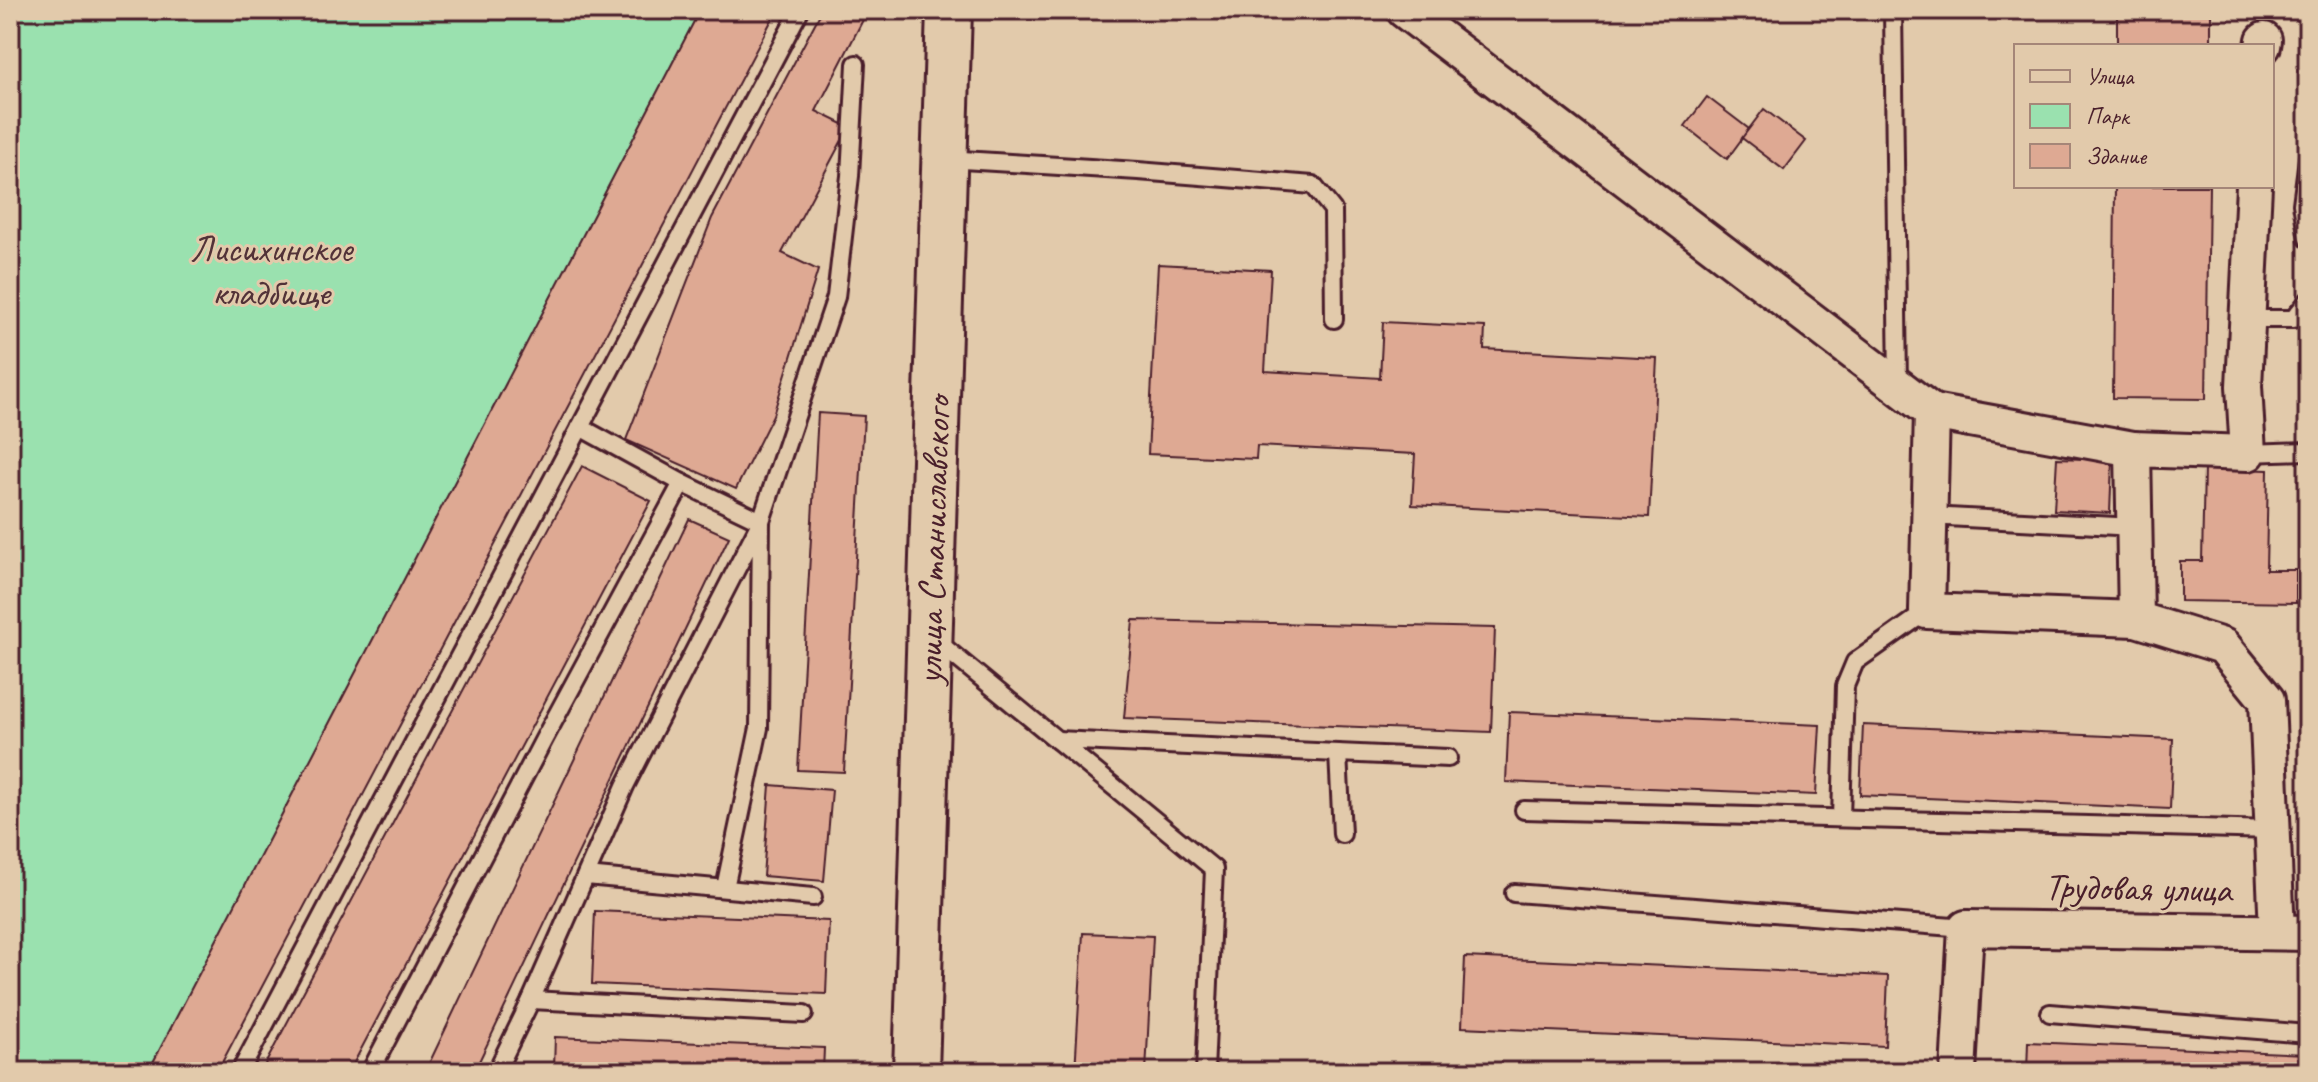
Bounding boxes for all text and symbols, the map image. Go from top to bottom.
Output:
legend [2014,44,2274,188]
text: Улица [2086,61,2135,91]
text: Парк [2086,101,2131,131]
text: Здание [2086,141,2148,171]
park label: Лисихинское кладбище [190,225,355,316]
street label: улица Станиславского [904,392,961,687]
street label: Трудовая улица [2044,863,2234,913]

